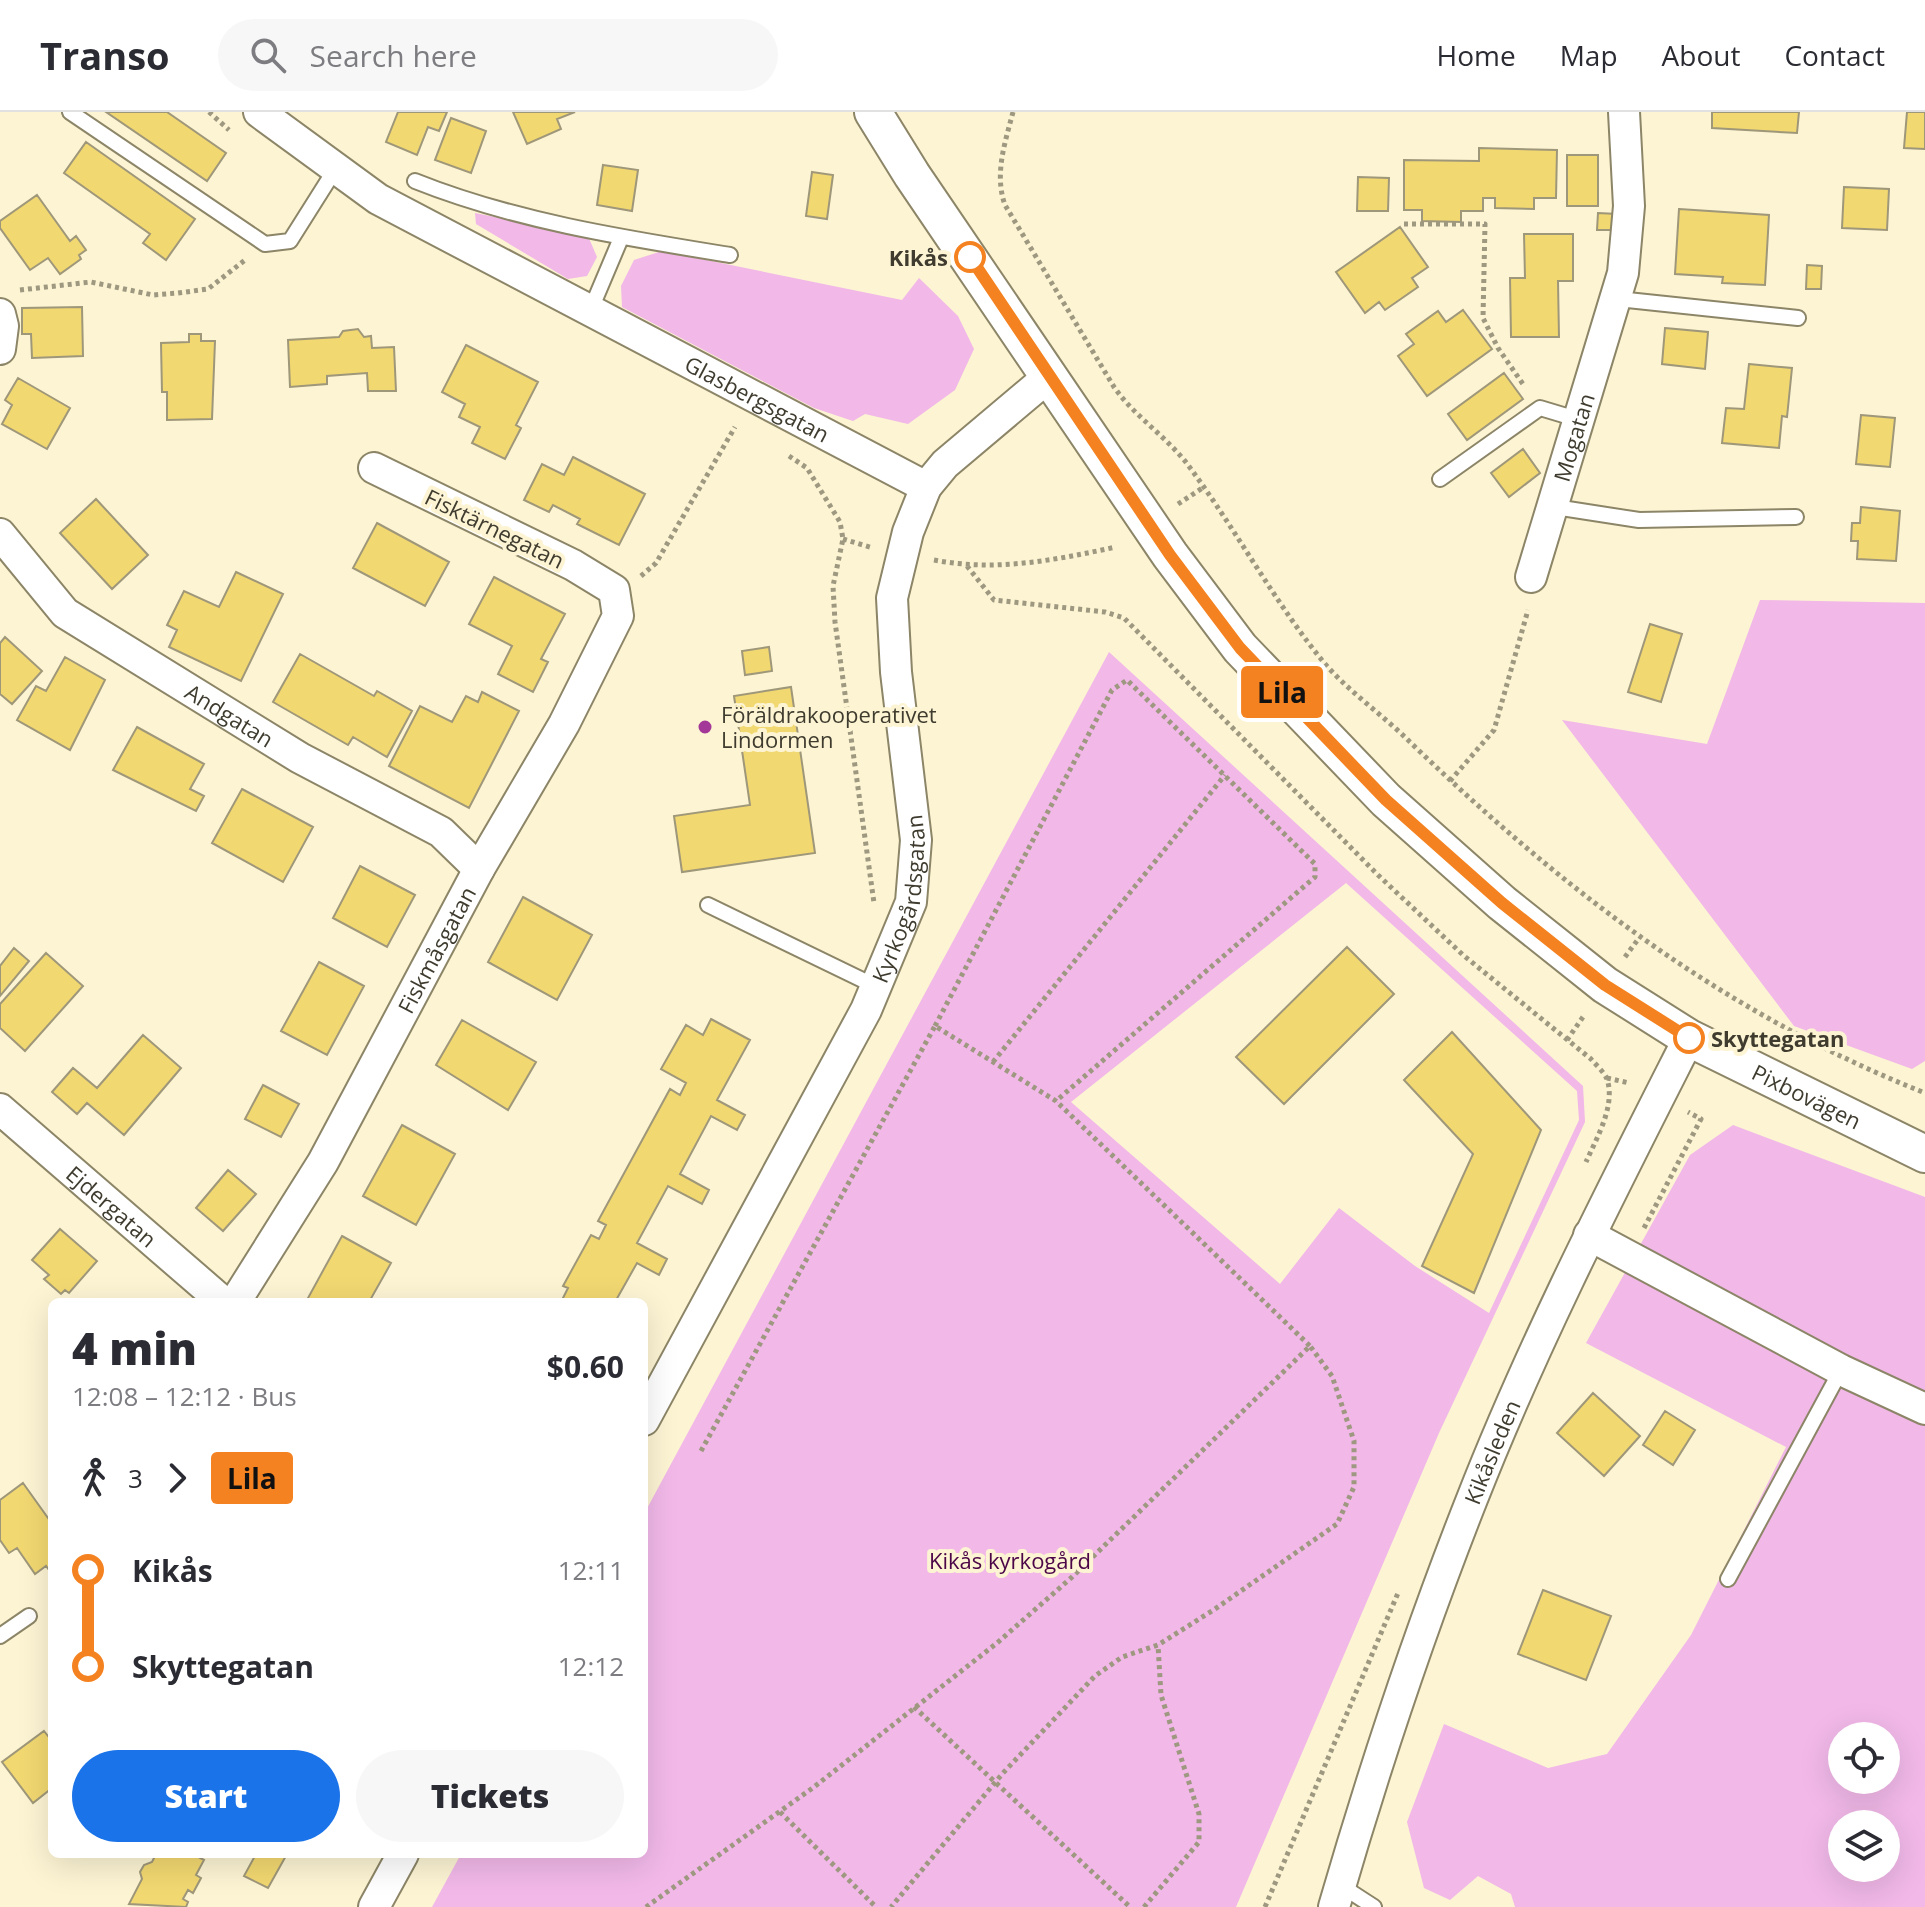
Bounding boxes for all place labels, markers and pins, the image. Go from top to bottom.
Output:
place label: Kikås [889,242,948,272]
marker: Kikås [955,242,985,272]
place label: Föräldrakooperativet Lindormen [721,699,937,754]
marker: Föräldrakooperativet Lindormen [696,718,714,736]
marker: Skyttegatan [1674,1023,1704,1053]
place label: Skyttegatan [1711,1023,1844,1053]

